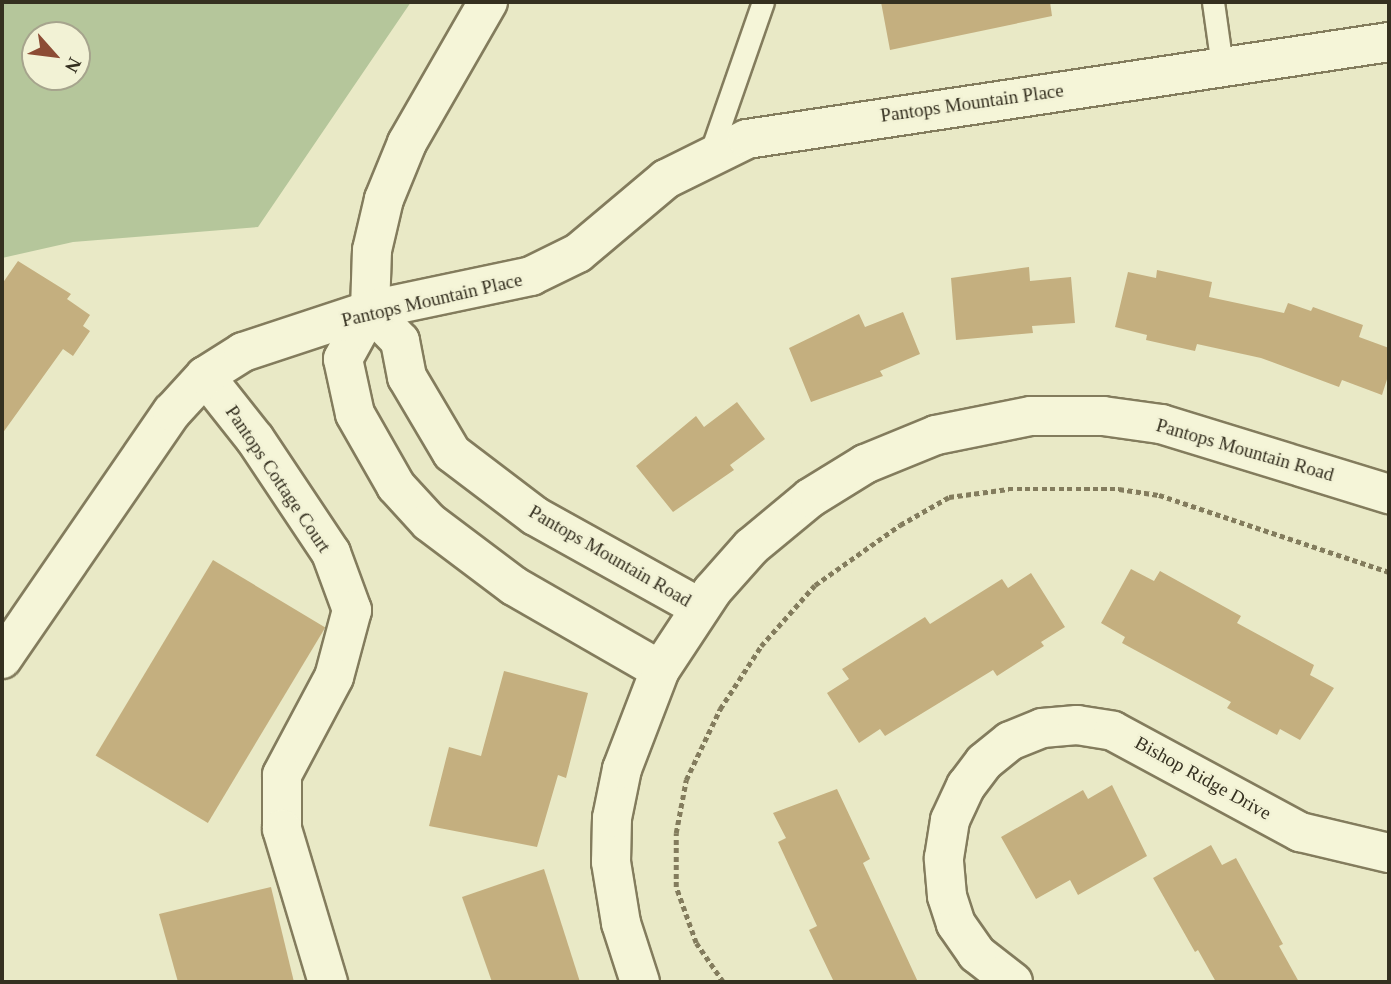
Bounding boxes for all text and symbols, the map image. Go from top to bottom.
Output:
north arrow [21,21,91,91]
text: N [61,54,86,76]
street label: Pantops Mountain Place [879,79,1065,127]
street label: Pantops Mountain Place [339,268,525,332]
street label: Pantops Cottage Court [220,401,336,557]
street label: Pantops Mountain Road [1154,414,1336,486]
street label: Pantops Mountain Road [525,500,695,612]
street label: Bishop Ridge Drive [1131,731,1275,825]

